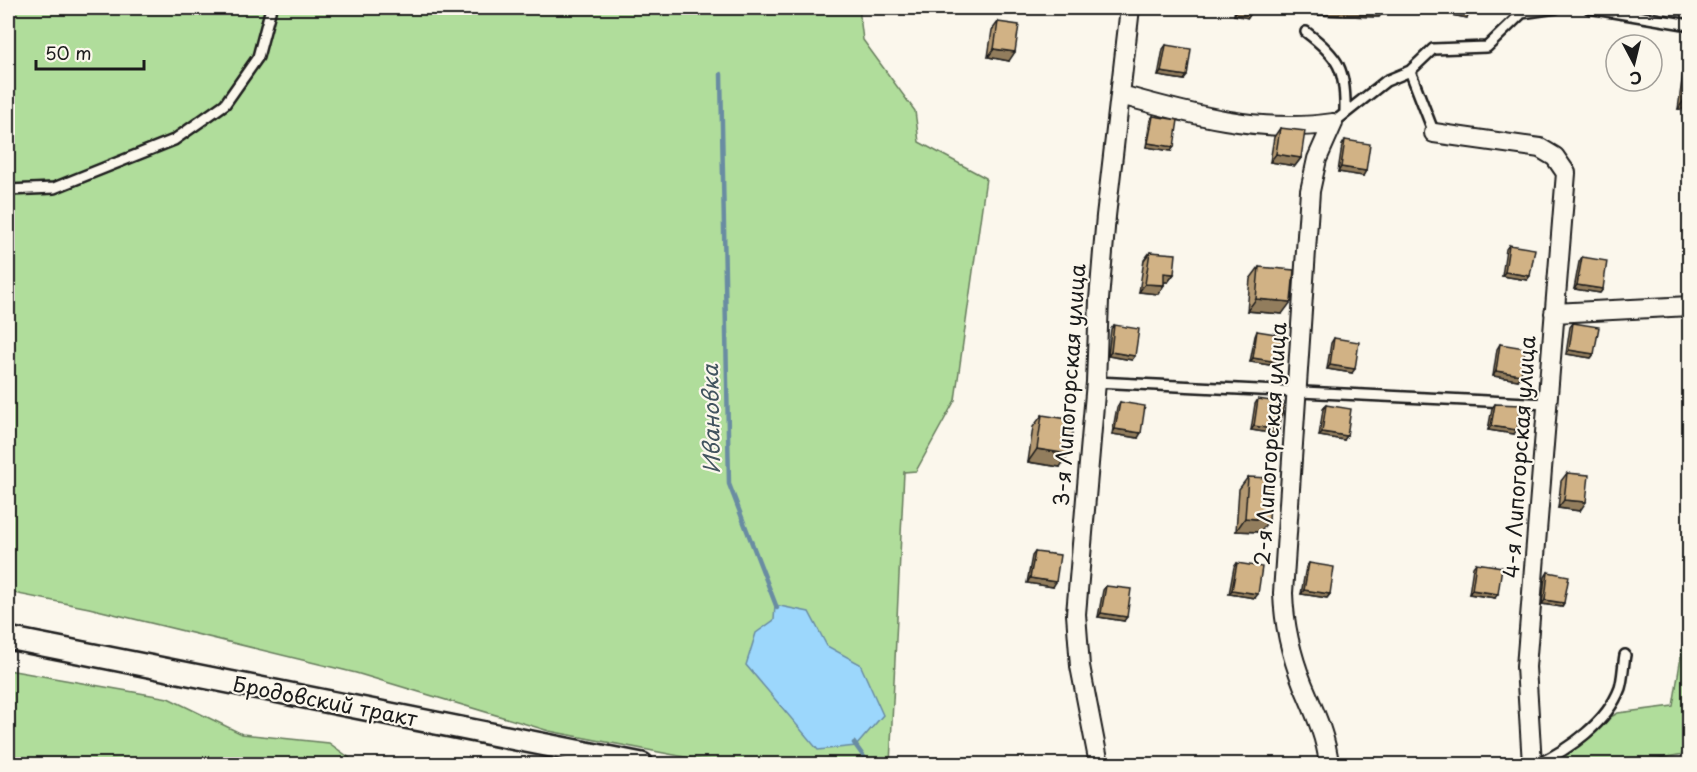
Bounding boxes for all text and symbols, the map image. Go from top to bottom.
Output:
scale bar [36,33,144,71]
north arrow [1604,33,1664,93]
text: 50 m [45,39,92,66]
text: С [1629,66,1643,92]
street label: 3-я Липогорская улица [1044,262,1093,507]
street label: 2-я Липогорская улица [1245,320,1294,567]
street label: 4-я Липогорская улица [1494,334,1543,579]
water label: Ивановка [692,363,727,474]
street label: Бродовский тракт [230,666,421,734]

